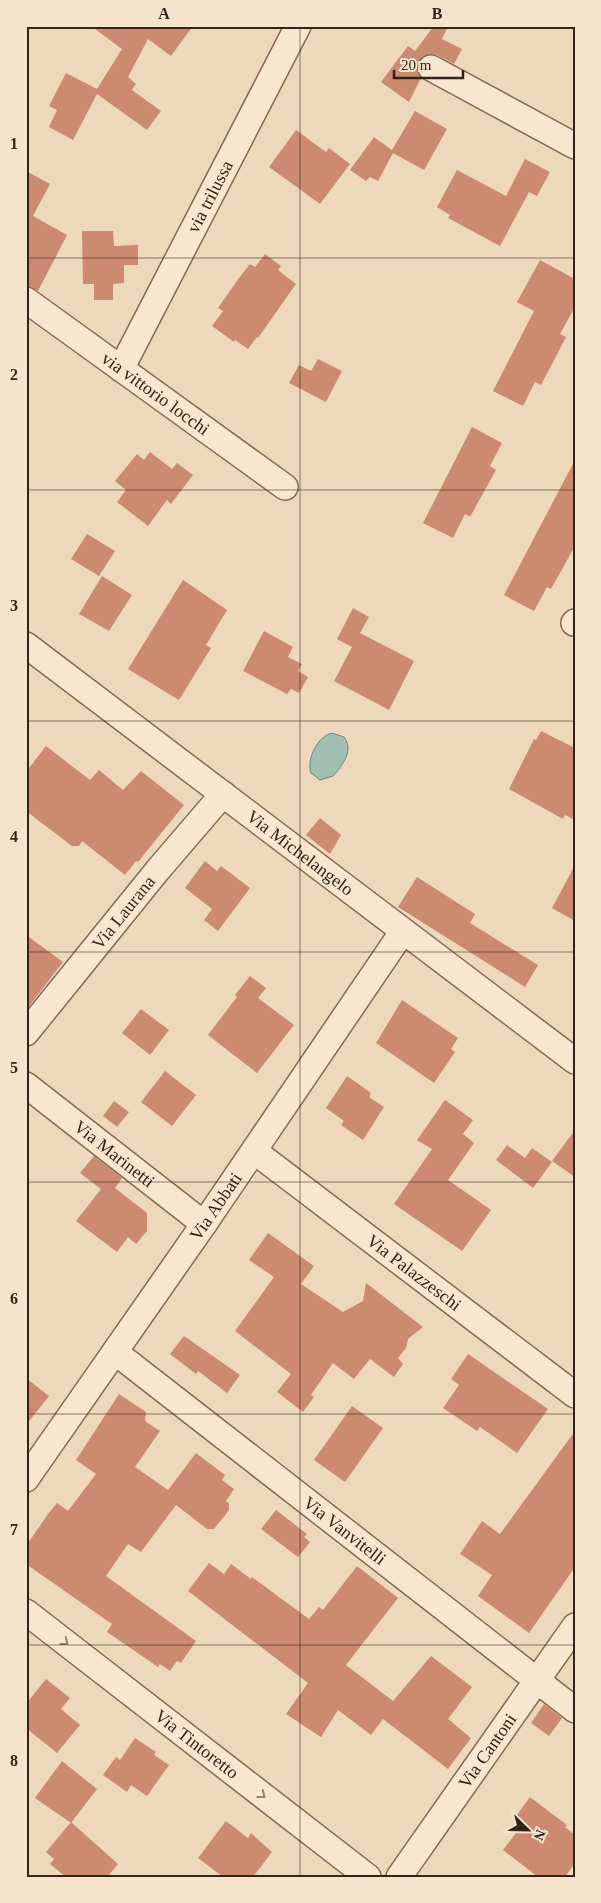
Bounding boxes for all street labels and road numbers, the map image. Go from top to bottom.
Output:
street label: via trilussa [183,157,237,236]
street label: via vittorio locchi [98,348,214,439]
street label: Via Michelangelo [243,806,357,900]
street label: Via Laurana [88,872,159,953]
street label: Via Marinetti [70,1116,158,1192]
street label: Via Abbati [186,1169,246,1244]
street label: Via Palazzeschi [363,1230,465,1315]
street label: Via Vanvitelli [299,1492,390,1569]
street label: Via Tintoretto [151,1706,243,1783]
street label: Via Cantoni [454,1710,520,1792]

